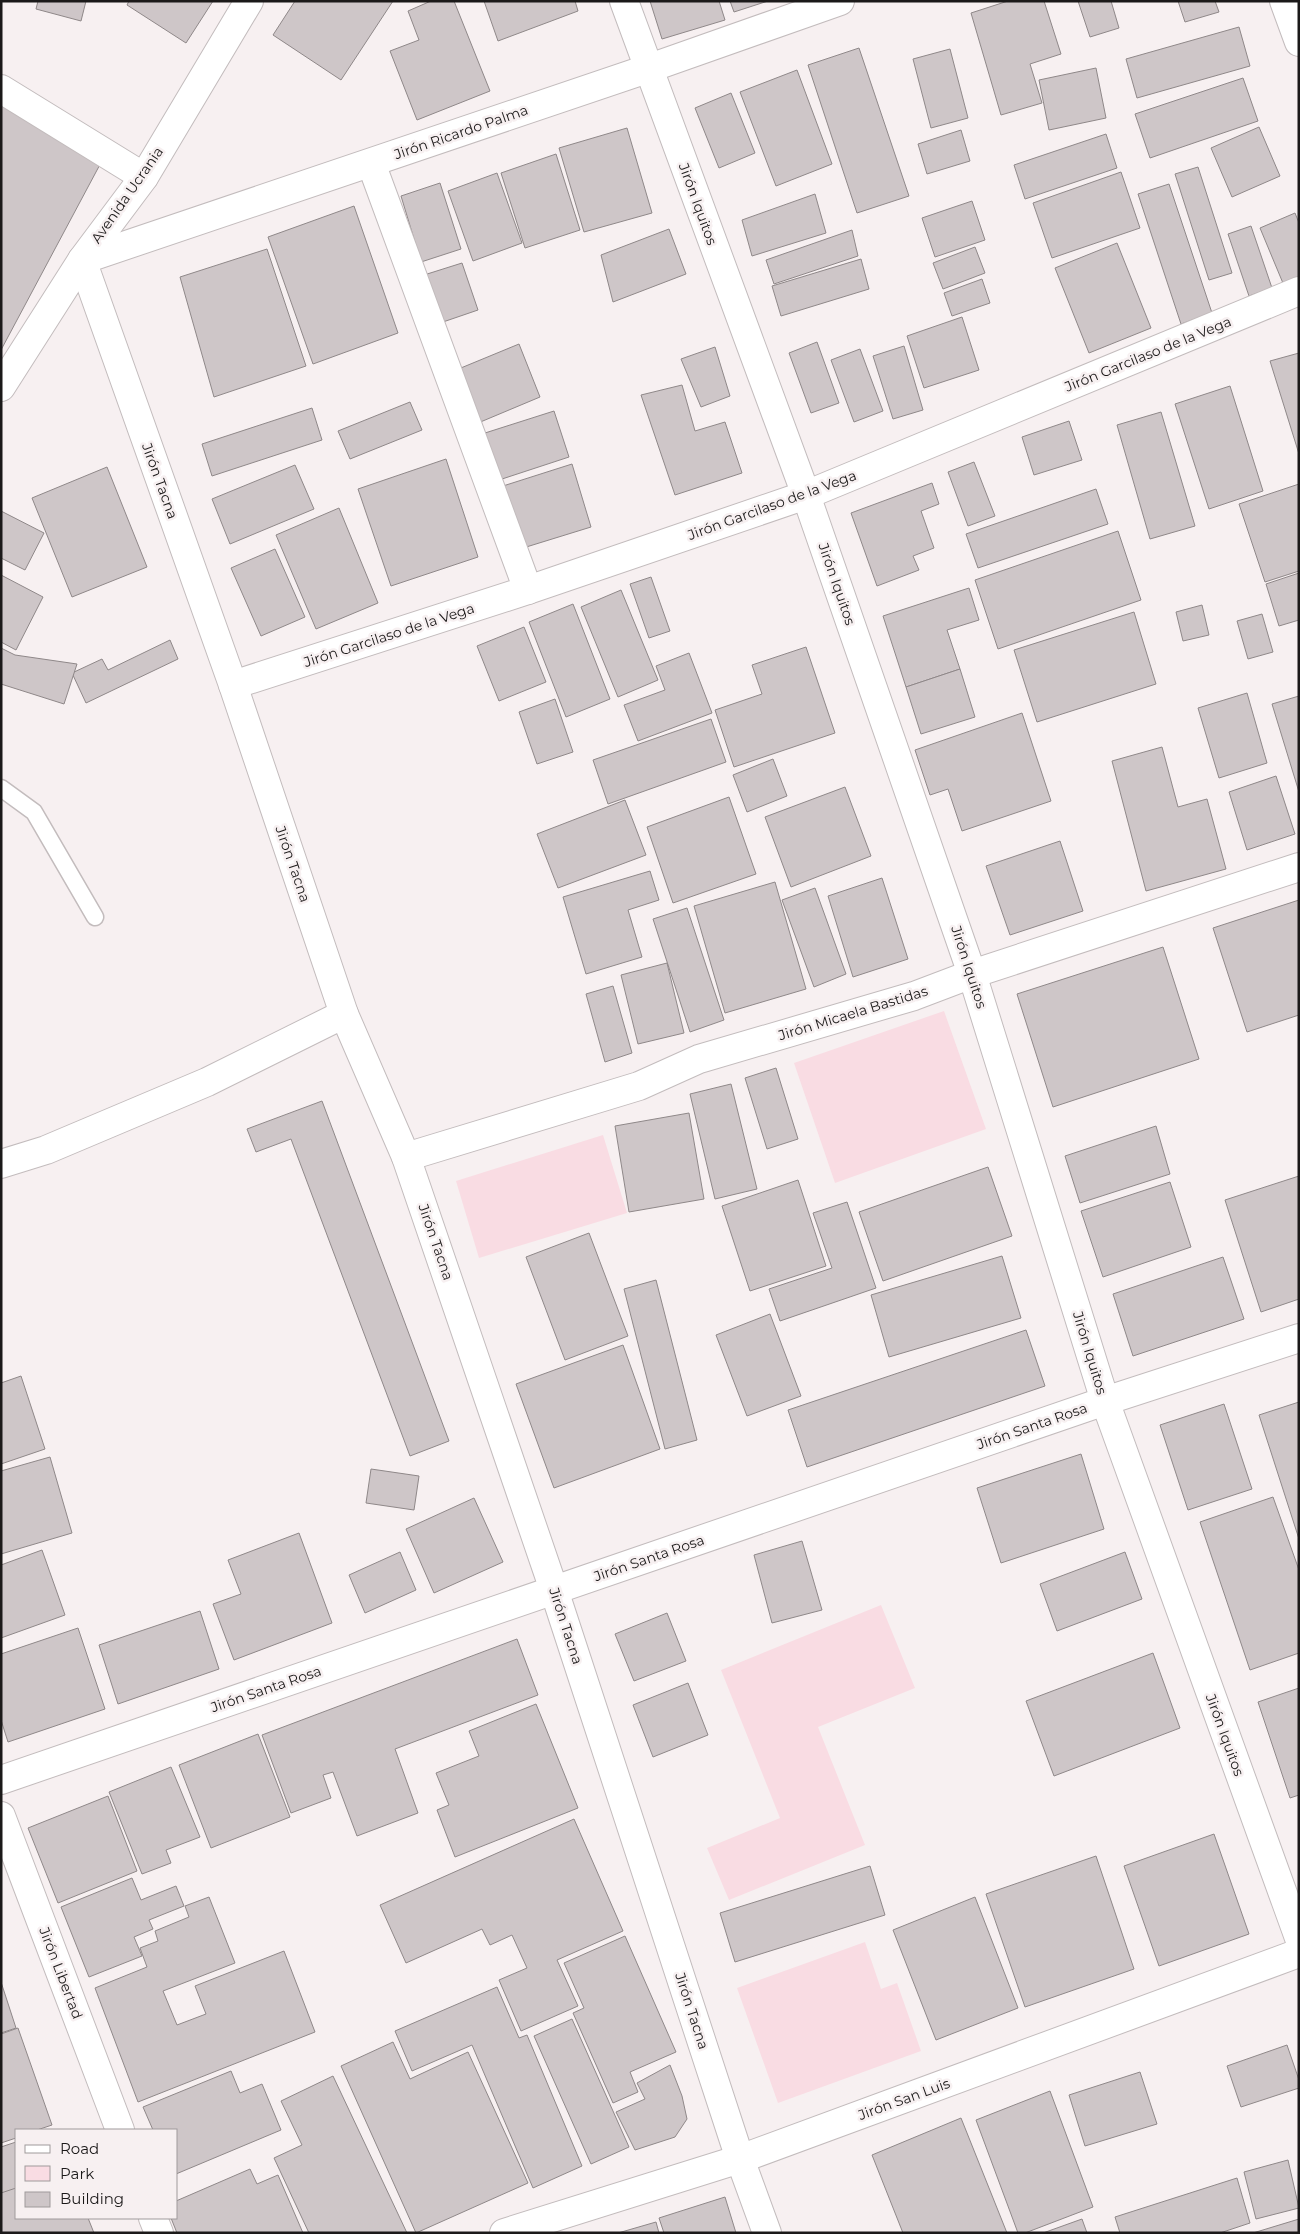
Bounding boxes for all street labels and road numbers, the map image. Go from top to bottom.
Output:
street label: Jirón Ricardo Palma [391,101,530,164]
street label: Avenida Ucrania [87,143,167,247]
street label: Jirón Iquitos [675,160,721,248]
street label: Jirón Garcilaso de la Vega [1061,312,1234,396]
street label: Jirón Tacna [138,440,182,521]
street label: Jirón Garcilaso de la Vega [684,466,859,544]
street label: Jirón Iquitos [814,539,860,628]
street label: Jirón Garcilaso de la Vega [301,599,476,671]
street label: Jirón Tacna [271,822,314,905]
street label: Jirón Iquitos [947,922,991,1011]
street label: Jirón Micaela Bastidas [775,982,930,1045]
street label: Jirón Tacna [414,1200,457,1283]
street label: Jirón Iquitos [1069,1308,1111,1397]
street label: Jirón Santa Rosa [973,1399,1090,1454]
street label: Jirón Santa Rosa [590,1531,707,1586]
street label: Jirón Tacna [545,1584,587,1667]
street label: Jirón Santa Rosa [207,1662,324,1717]
street label: Jirón Iquitos [1202,1691,1248,1779]
street label: Jirón Libertad [35,1924,87,2022]
street label: Jirón Tacna [671,1969,713,2052]
street label: Jirón San Luis [855,2074,952,2124]

